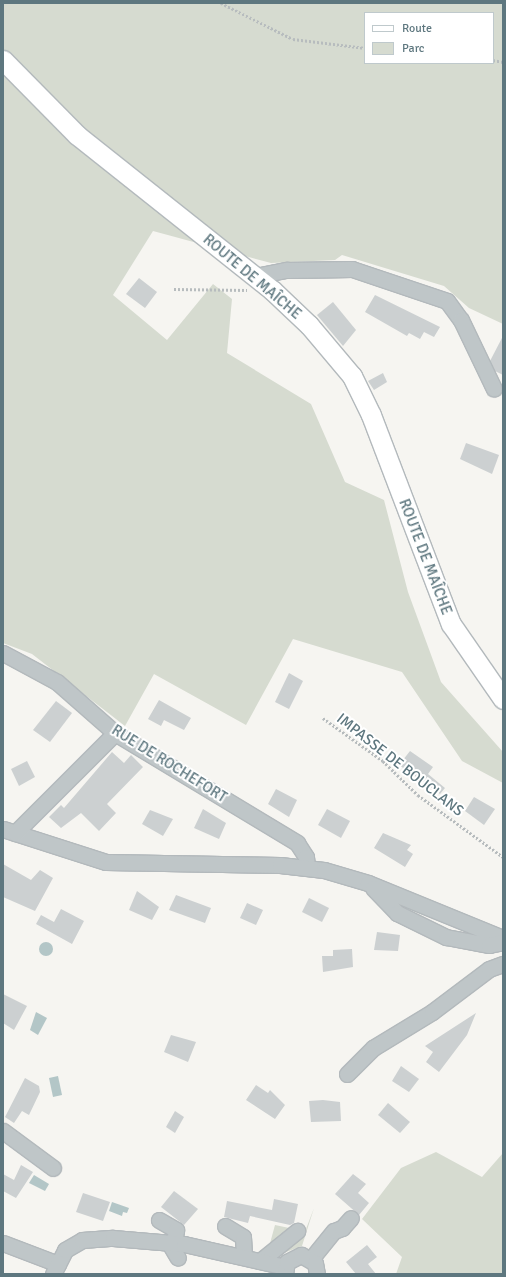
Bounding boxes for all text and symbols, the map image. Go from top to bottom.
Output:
legend [364,12,494,64]
text: Route [402,21,432,36]
text: Parc [402,41,424,56]
street label: ROUTE DE MAÎCHE [199,231,305,323]
street label: ROUTE DE MAÎCHE [395,496,455,618]
street label: IMPASSE DE BOUCLANS [333,710,467,820]
street label: RUE DE ROCHEFORT [108,721,230,807]

